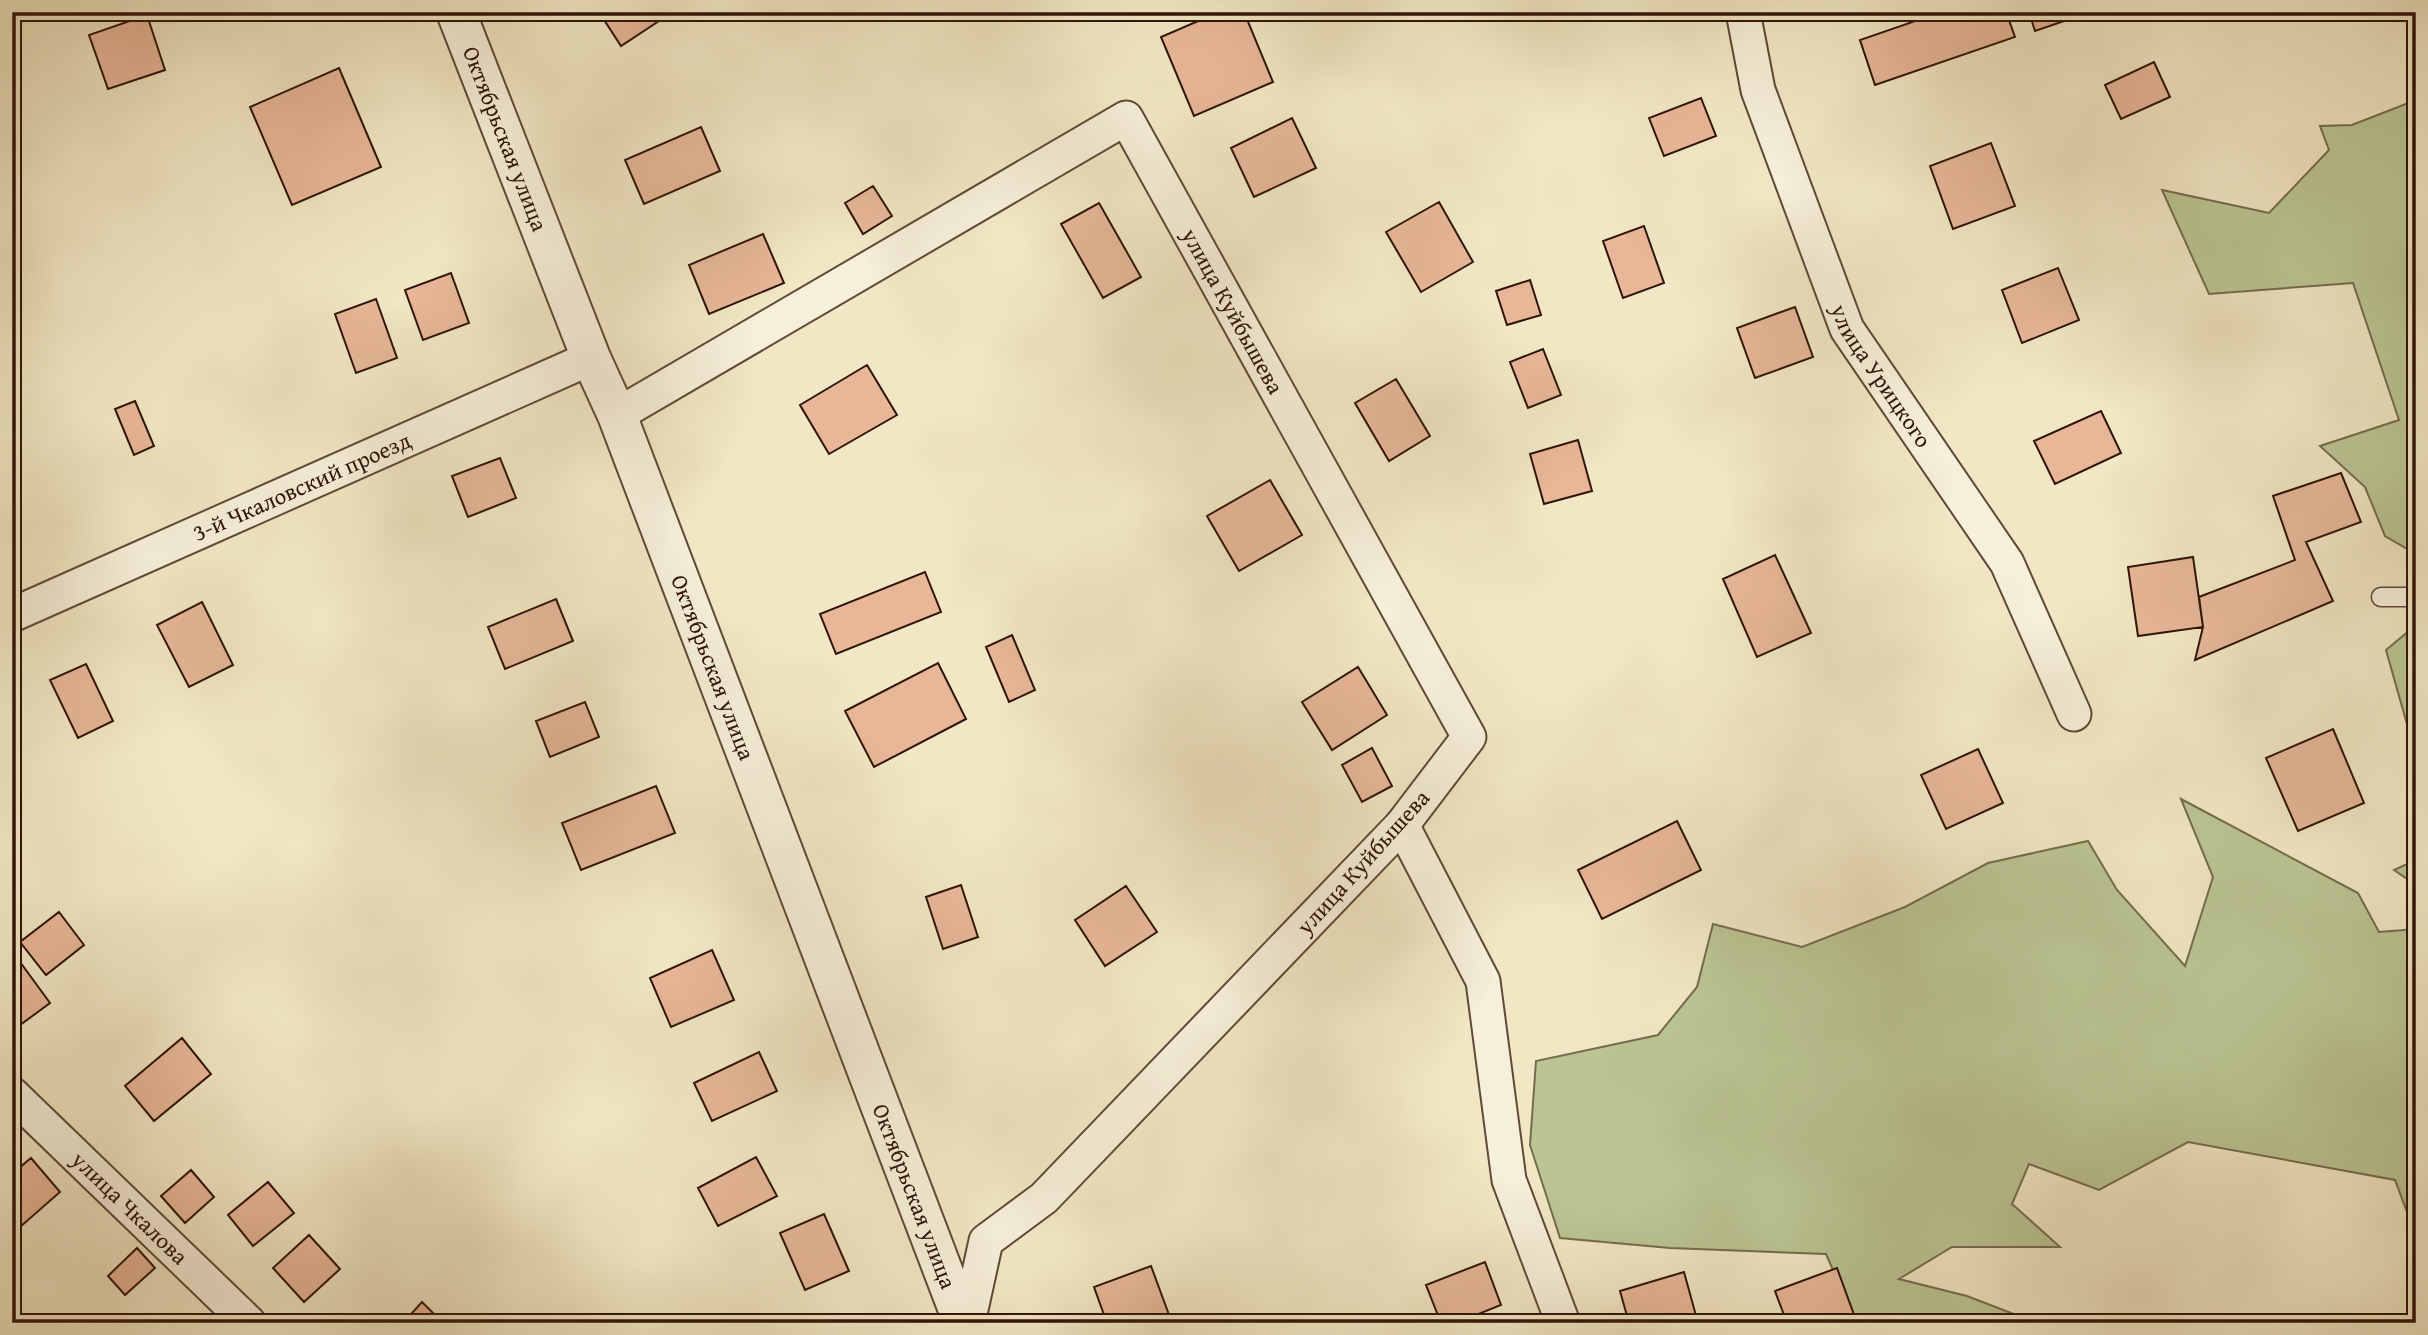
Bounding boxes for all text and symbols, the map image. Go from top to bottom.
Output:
street label: Октябрьская улица [455,41,557,236]
street label: улица Куйбышева [1174,221,1293,400]
street label: улица Урицкого [1823,298,1940,454]
street label: 3-й Чкаловский проезд [187,423,416,549]
street label: Октябрьская улица [663,570,764,765]
street label: улица Куйбышева [1288,782,1437,942]
street label: Октябрьская улица [865,1099,965,1293]
street label: улица Чкалова [64,1143,196,1272]

